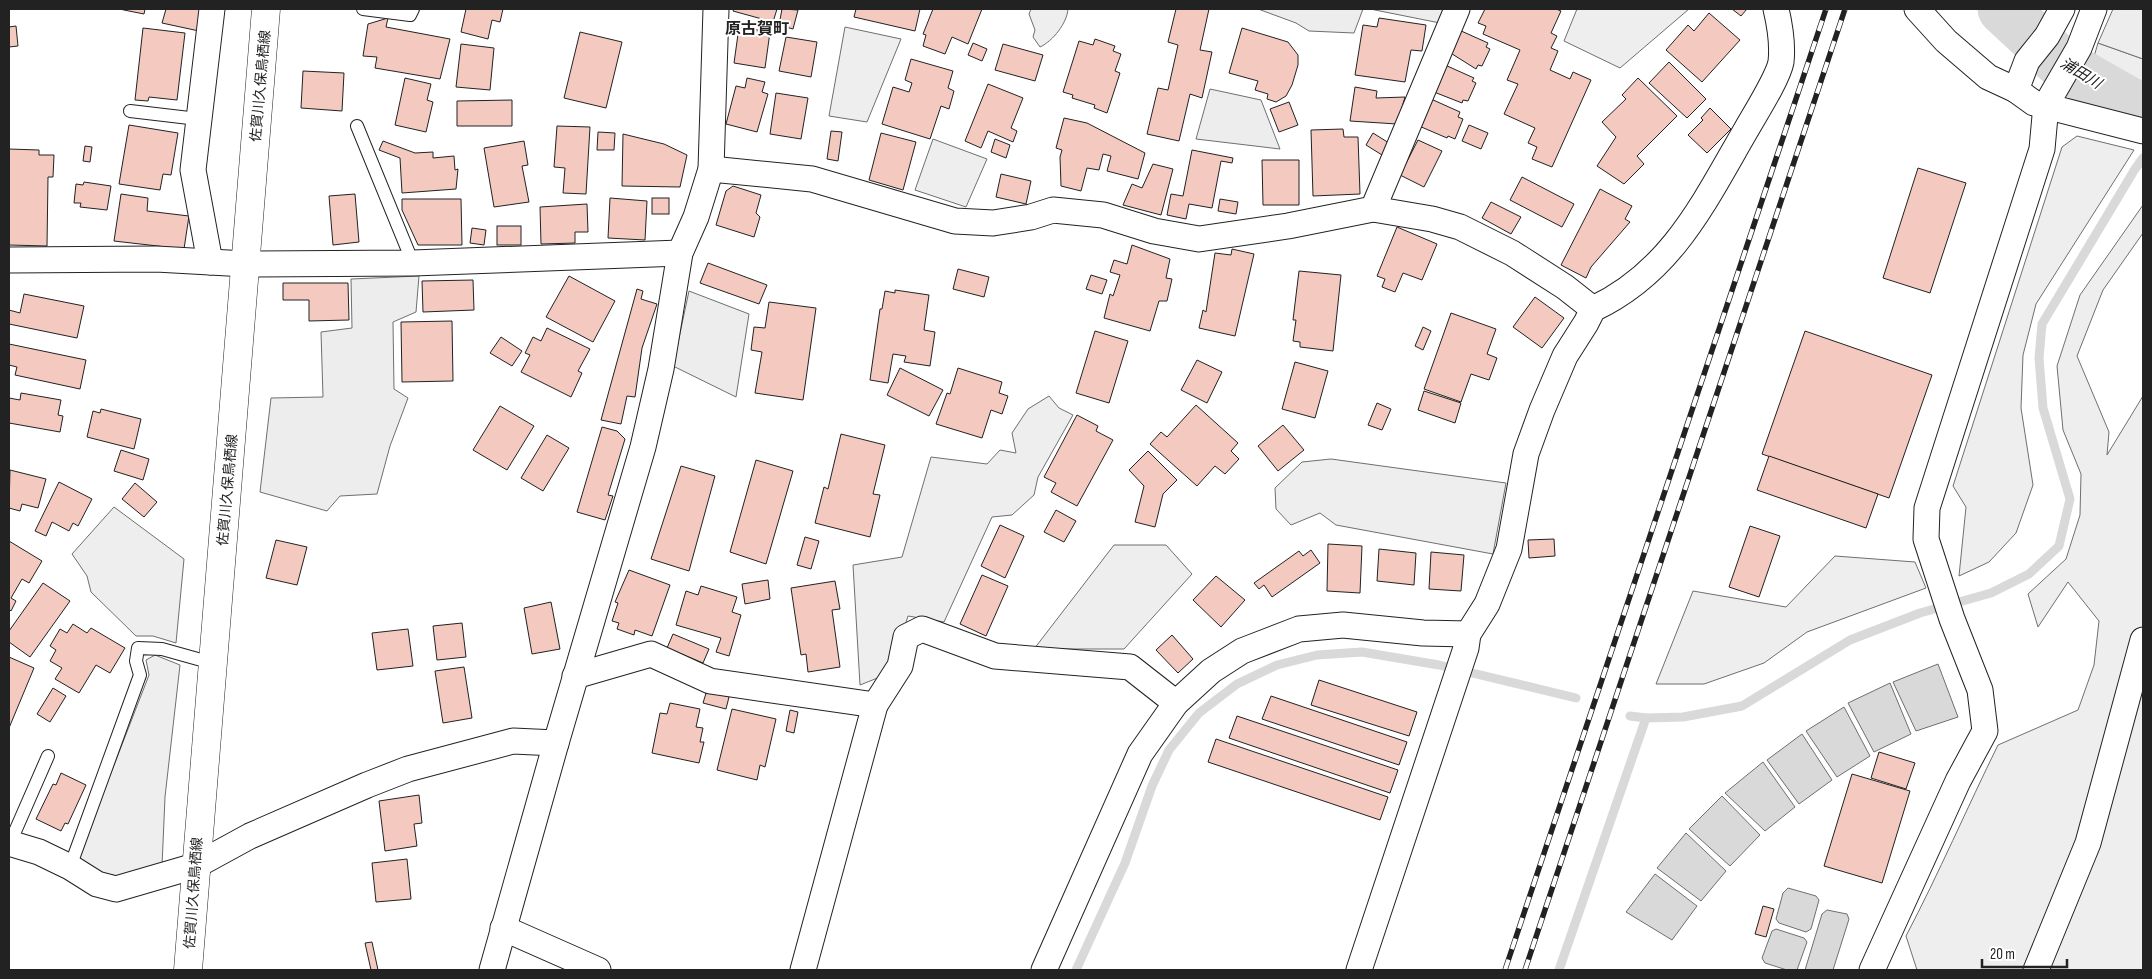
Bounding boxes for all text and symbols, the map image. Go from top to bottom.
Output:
district label: 原古賀町 [725,20,789,39]
street label: 佐賀川久保鳥栖線 [247,30,274,143]
water label: 浦田川 [2057,54,2107,94]
street label: 佐賀川久保鳥栖線 [214,434,241,547]
street label: 佐賀川久保鳥栖線 [181,837,206,949]
scale bar [1982,936,2067,968]
text: 20 m [1990,945,2015,964]

